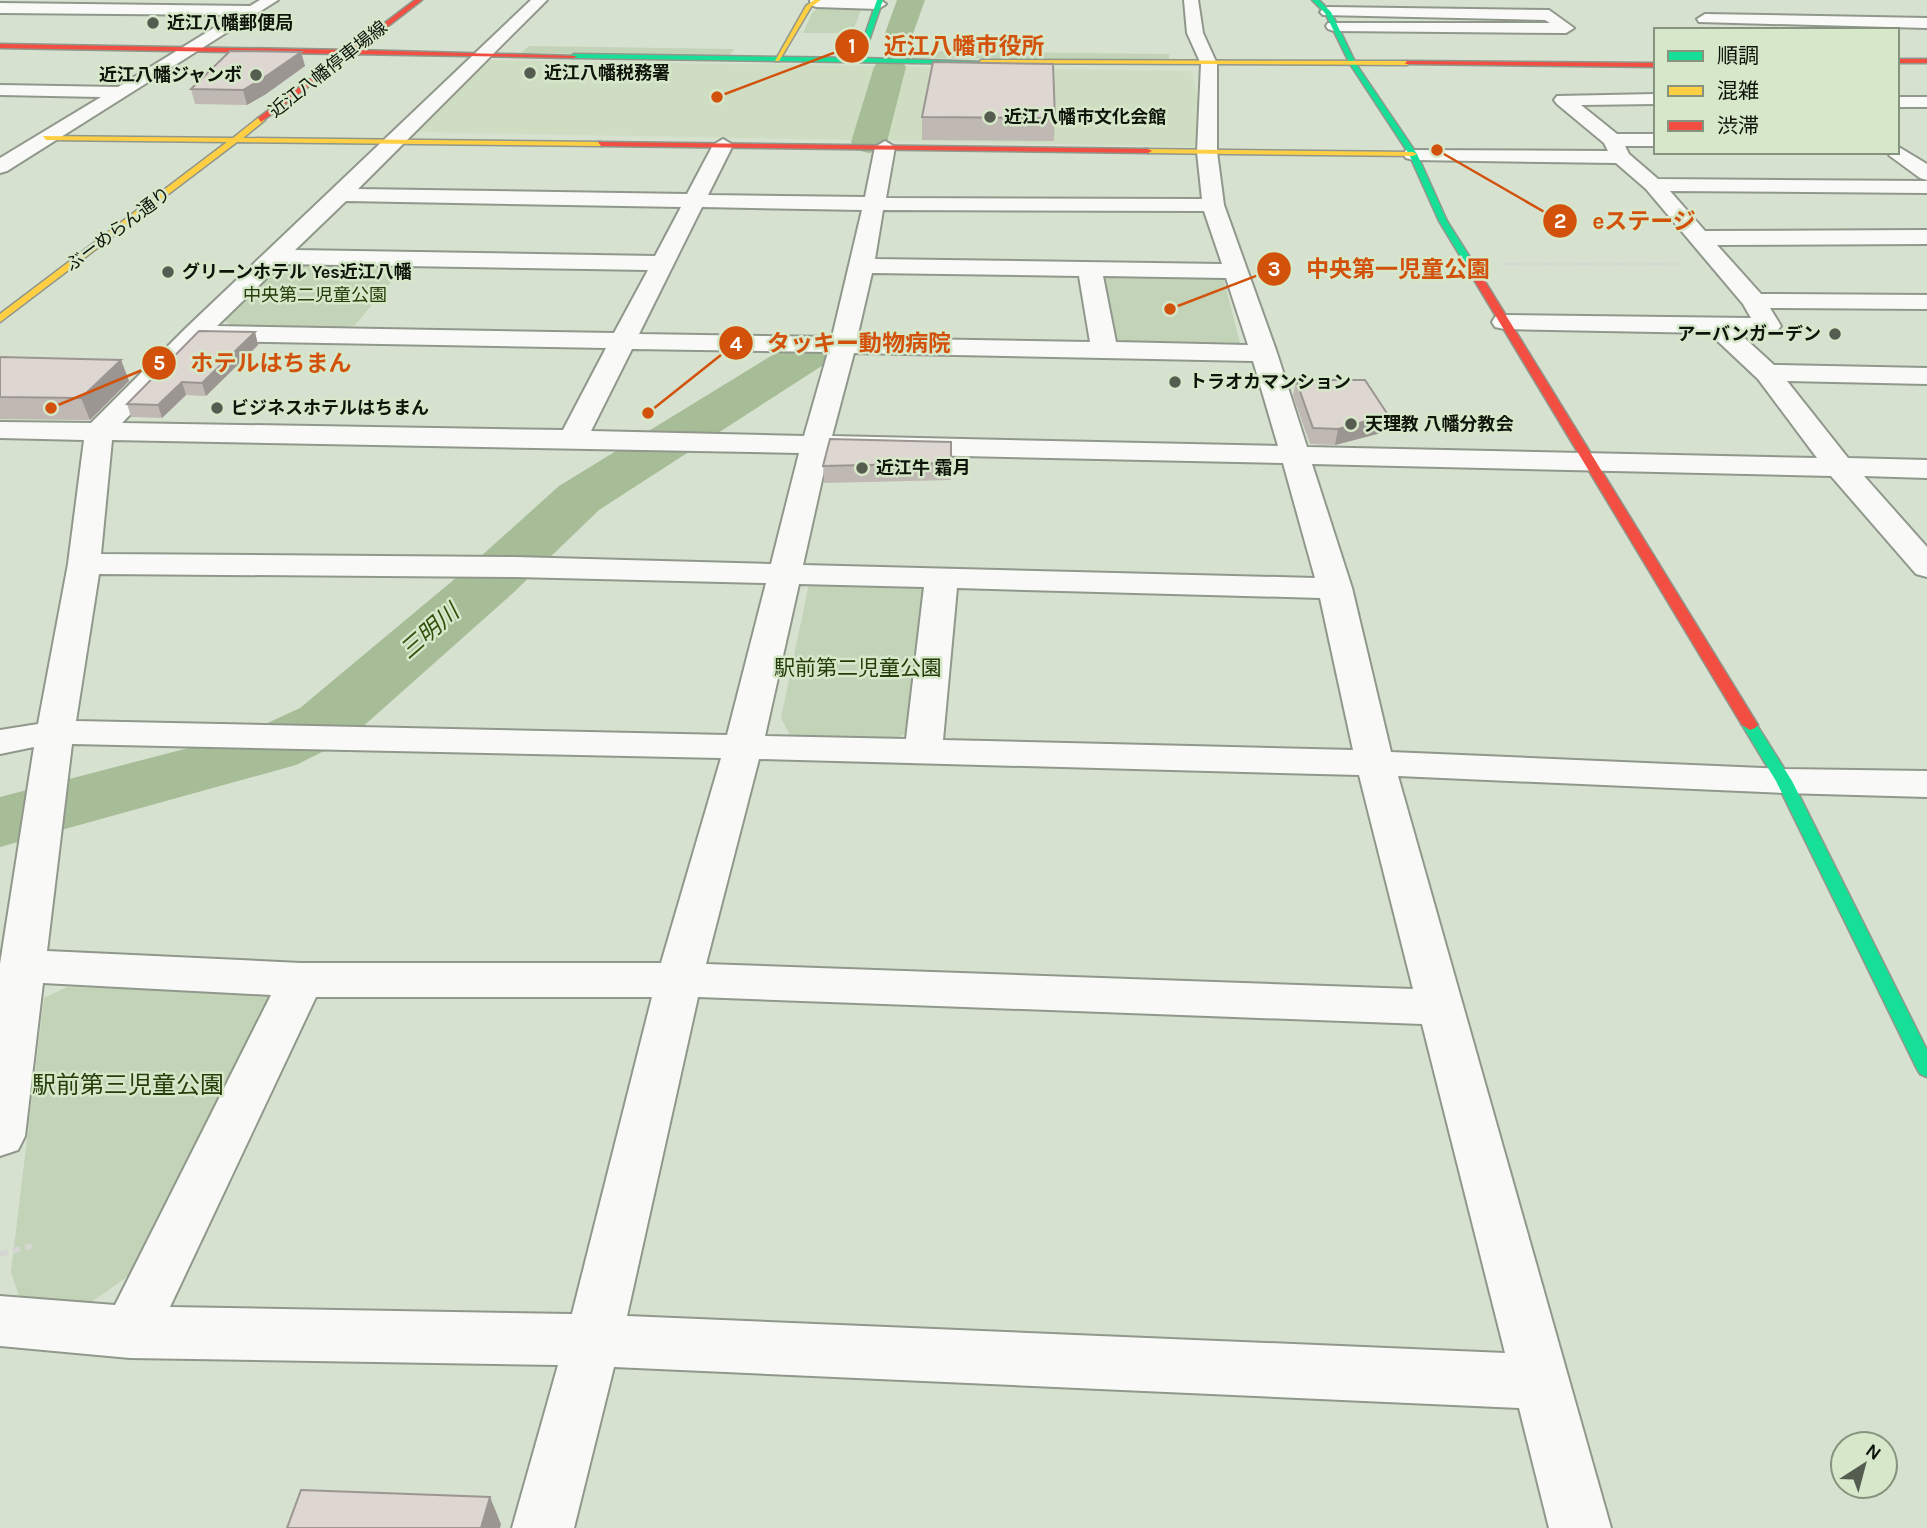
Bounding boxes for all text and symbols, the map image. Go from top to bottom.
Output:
place label: 近江八幡郵便局 [167,12,293,34]
marker: 近江八幡郵便局 [145,15,161,31]
street label: 近江八幡停車場線 [264,16,392,122]
callout: 近江八幡市役所 [834,24,1058,68]
legend [1654,28,1899,154]
text: 近江八幡市役所 [884,33,1045,60]
text: 1 [848,34,856,58]
text: 順調 [1717,44,1759,68]
place label: 近江八幡税務署 [544,62,670,84]
place label: 近江八幡ジャンボ [99,64,242,86]
marker: 近江八幡税務署 [522,65,538,81]
marker: 近江八幡ジャンボ [248,67,264,83]
text: 混雑 [1717,79,1759,103]
place label: 近江八幡市文化会館 [1004,106,1166,128]
marker: 近江八幡市文化会館 [982,109,998,125]
text: 渋滞 [1717,114,1759,138]
street label: ぶーめらん通り [61,182,175,276]
callout: eステージ [1543,199,1710,243]
text: eステージ [1592,208,1696,235]
text: 2 [1554,209,1566,233]
callout: 中央第一児童公園 [1257,247,1504,291]
text: 中央第一児童公園 [1306,256,1490,283]
text: 3 [1267,257,1281,281]
place label: グリーンホテル Yes近江八幡 [182,261,412,283]
marker: グリーンホテル Yes近江八幡 [160,264,176,280]
park label: 中央第二児童公園 [243,284,387,306]
callout: タッキー動物病院 [718,321,965,365]
place label: アーバンガーデン [1677,323,1821,345]
marker: アーバンガーデン [1827,326,1843,342]
text: タッキー動物病院 [767,330,951,357]
text: 4 [730,332,743,356]
callout: ホテルはちまん [142,341,366,385]
text: ホテルはちまん [191,350,352,377]
text: 5 [153,351,165,375]
place label: トラオカマンション [1189,371,1351,393]
marker: トラオカマンション [1167,374,1183,390]
place label: ビジネスホテルはちまん [231,397,429,419]
marker: ビジネスホテルはちまん [209,400,225,416]
place label: 天理教 八幡分教会 [1365,413,1514,435]
marker: 天理教 八幡分教会 [1343,416,1359,432]
place label: 近江牛 霜月 [876,457,971,479]
marker: 近江牛 霜月 [854,460,870,476]
water label: 三明川 [394,597,466,664]
park label: 駅前第二児童公園 [774,656,942,680]
park label: 駅前第三児童公園 [32,1071,224,1099]
north arrow [1829,1430,1899,1500]
text: N [1861,1439,1885,1465]

